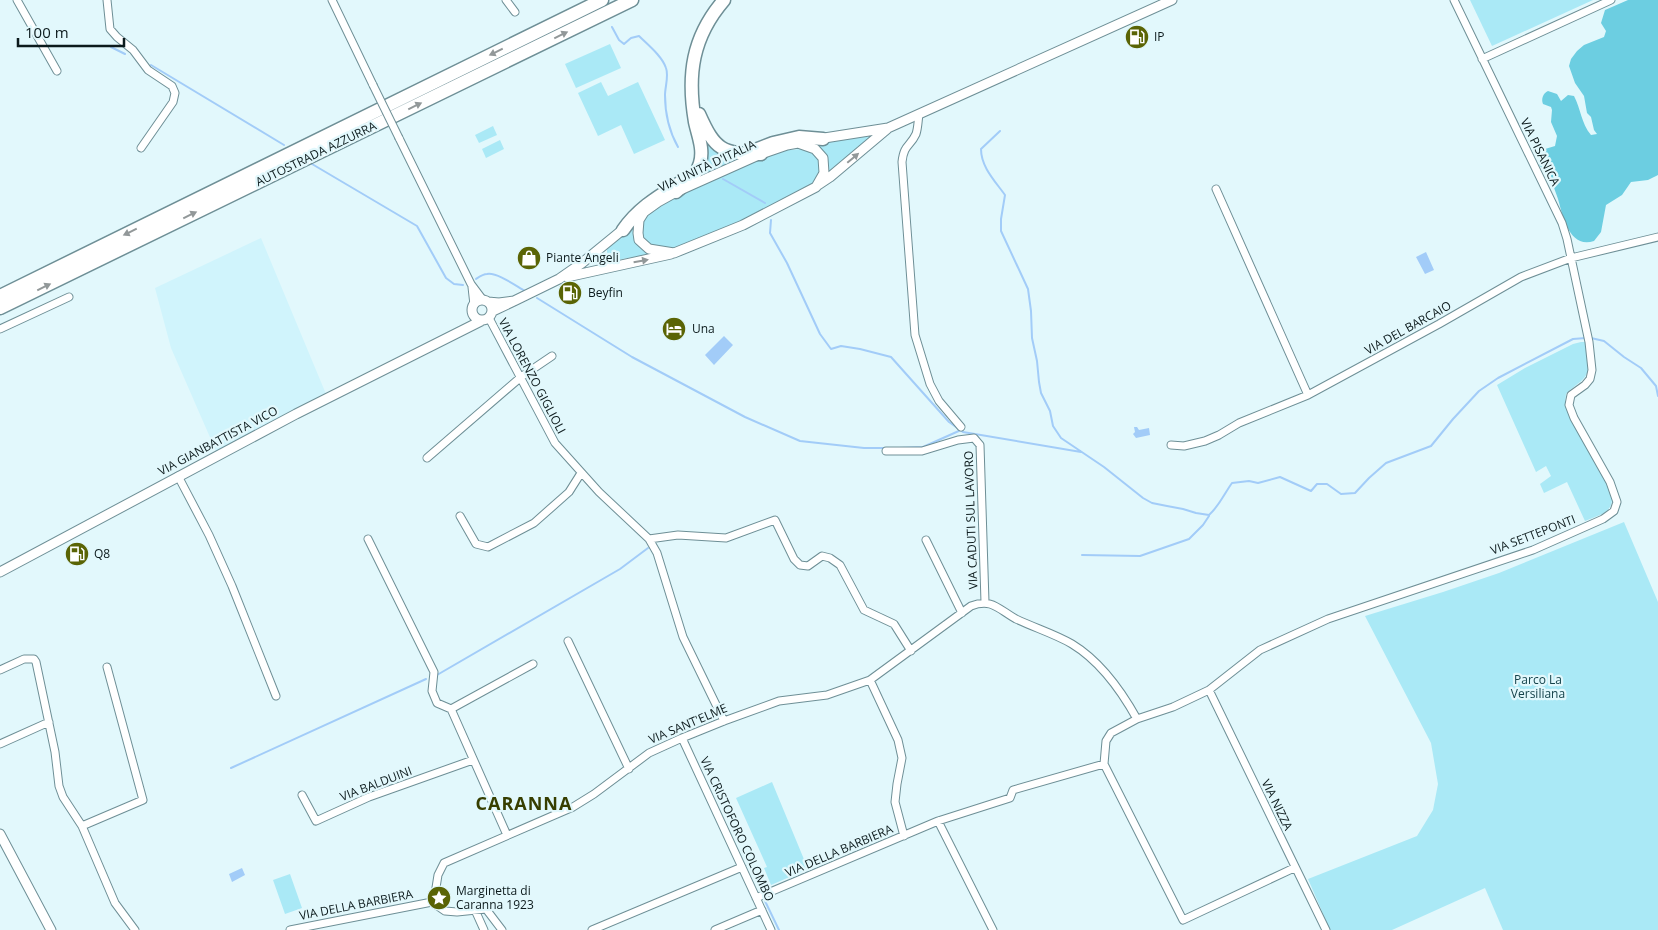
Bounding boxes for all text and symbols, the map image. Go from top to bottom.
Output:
scale bar [18,15,124,47]
text: 100 m [25,22,69,42]
fuel station icon: IP [1124,24,1150,50]
place label: IP [1154,28,1165,45]
one-way arrow [554,31,568,39]
one-way arrow [489,48,503,56]
one-way arrow [407,102,422,110]
street label: VIA PISANICA [1517,115,1564,189]
street label: AUTOSTRADA AZZURRA [253,117,379,190]
street label: VIA UNITÀ D'ITALIA [655,135,759,196]
one-way arrow [846,153,859,164]
one-way arrow [183,211,197,219]
one-way arrow [123,228,137,236]
shop icon: Piante Angeli [516,245,542,271]
place label: Piante Angeli [546,249,619,266]
one-way arrow [633,256,649,264]
fuel station icon: Beyfin [557,280,583,306]
one-way arrow [37,282,51,290]
place label: Beyfin [588,284,623,301]
street label: VIA DEL BARCAIO [1361,297,1454,358]
street label: VIA LORENZO GIGLIOLI [495,315,570,437]
hotel icon: Una [661,316,687,342]
place label: Una [692,320,715,337]
street label: VIA GIANBATTISTA VICO [155,402,281,479]
street label: VIA CADUTI SUL LAVORO [960,450,981,590]
street label: VIA SETTEPONTI [1488,510,1578,559]
fuel station icon: Q8 [64,541,90,567]
place label: Q8 [94,545,110,562]
park label: Parco La Versiliana [1511,671,1565,702]
street label: VIA SANT'ELME [646,699,730,748]
street label: VIA CRISTOFORO COLOMBO [696,754,779,904]
street label: VIA BALDUINI [337,762,414,805]
street label: VIA NIZZA [1258,776,1297,834]
district label: CARANNA [476,791,572,815]
street label: VIA DELLA BARBIERA [782,820,896,881]
place label: Marginetta di Caranna 1923 [456,882,534,913]
street label: VIA DELLA BARBIERA [298,885,415,924]
place icon: Marginetta di Caranna 1923 [426,885,452,911]

